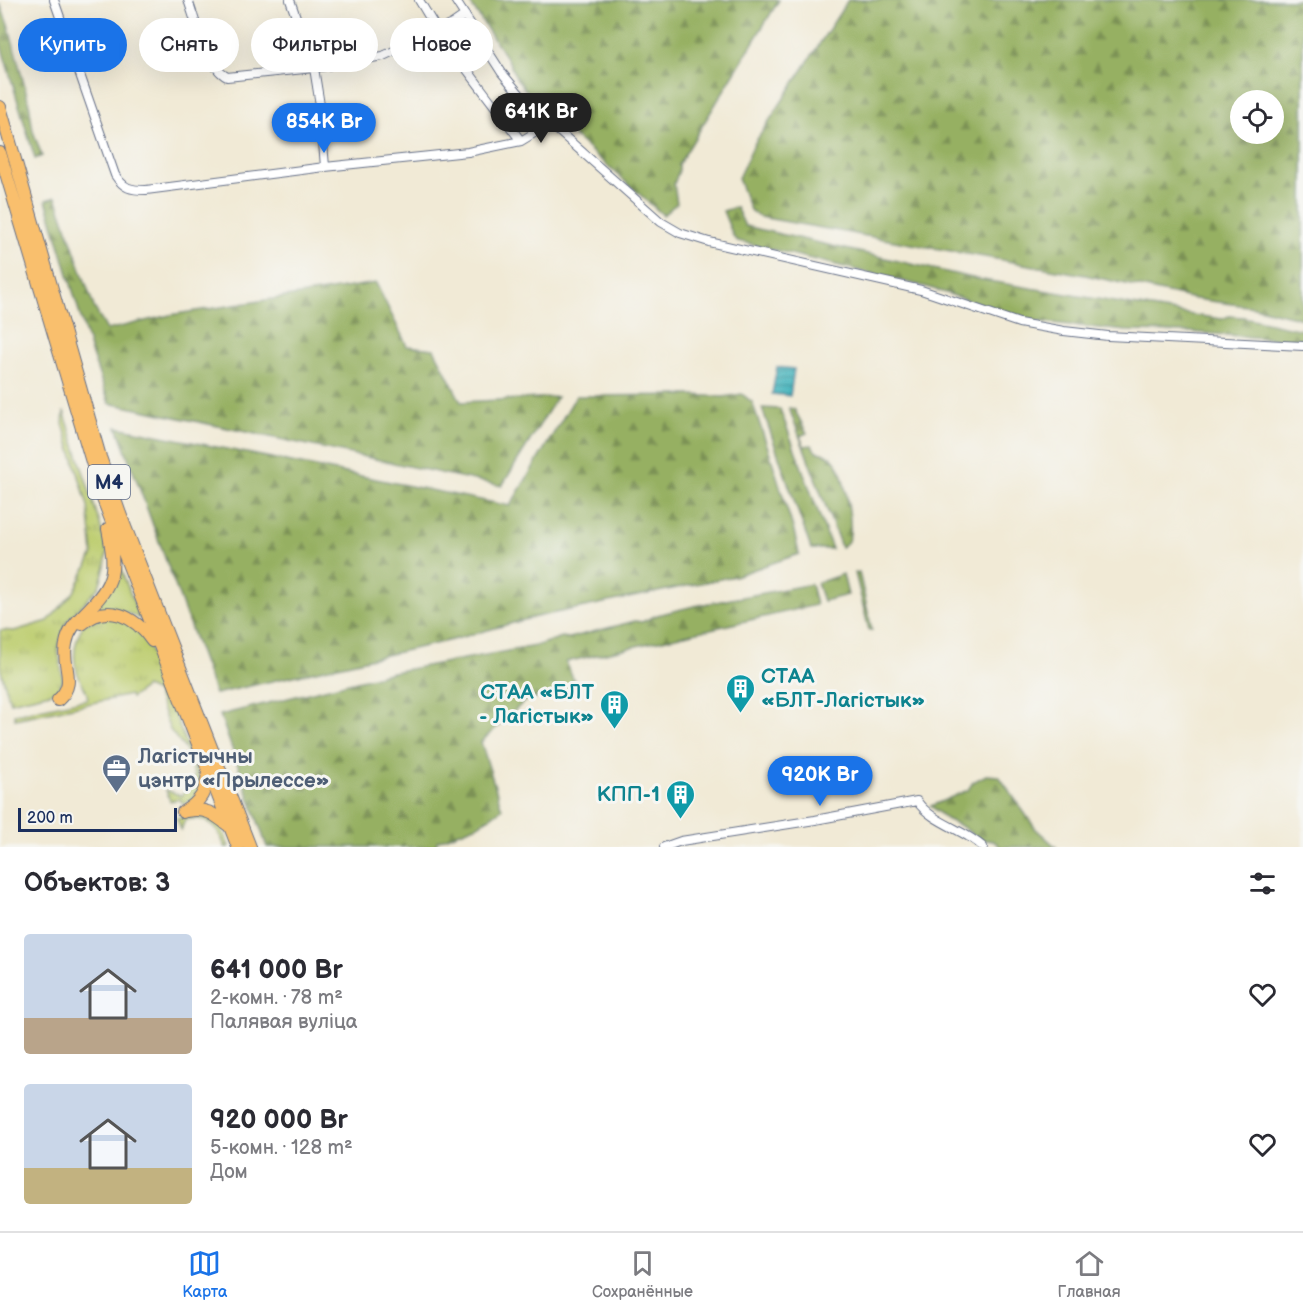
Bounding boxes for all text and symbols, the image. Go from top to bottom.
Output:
chip: Купить [18,18,127,72]
chip: Снять [139,18,239,72]
chip: Фильтры [251,18,378,72]
chip: Новое [390,18,493,72]
map controls [1230,90,1284,144]
button: locate [1230,90,1284,144]
pin: 641K Br [486,93,596,144]
text: 641K Br [505,100,578,124]
pin: 854K Br [269,103,379,154]
text: 854K Br [286,110,362,134]
road number: М4 [88,465,130,499]
place label: СТАА «БЛТ-Лагістык» [761,664,925,713]
building icon: СТАА «БЛТ-Лагістык» [724,672,756,714]
place label: СТАА «БЛТ - Лагістык» [479,680,594,729]
building icon: СТАА «БЛТ - Лагістык» [599,688,631,730]
place label: Лагістычны цэнтр «Прылессе» [137,744,330,793]
office icon: Лагістычны цэнтр «Прылессе» [101,752,133,794]
pin: 920K Br [765,756,875,807]
text: 920K Br [782,763,858,787]
building icon: КПП-1 [665,778,697,820]
place label: КПП-1 [597,782,660,807]
scale bar [18,805,177,832]
text: 200 m [27,809,73,828]
icon: filters [1246,867,1279,900]
text: Объектов: 3 [24,868,170,899]
text: 641 000 Br [210,955,343,986]
icon: home [72,958,144,1030]
icon: heart [1246,978,1279,1011]
text: 2-комн. · 78 m² [210,986,343,1010]
text: Палявая вуліца [210,1010,358,1034]
text: 920 000 Br [210,1105,348,1136]
icon: home [72,1108,144,1180]
icon: heart [1246,1128,1279,1161]
text: 5-комн. · 128 m² [210,1136,353,1160]
text: Дом [210,1160,248,1184]
tab: Карта [182,1247,227,1302]
tab: Сохранённые [592,1247,693,1302]
tab: Главная [1058,1247,1121,1302]

